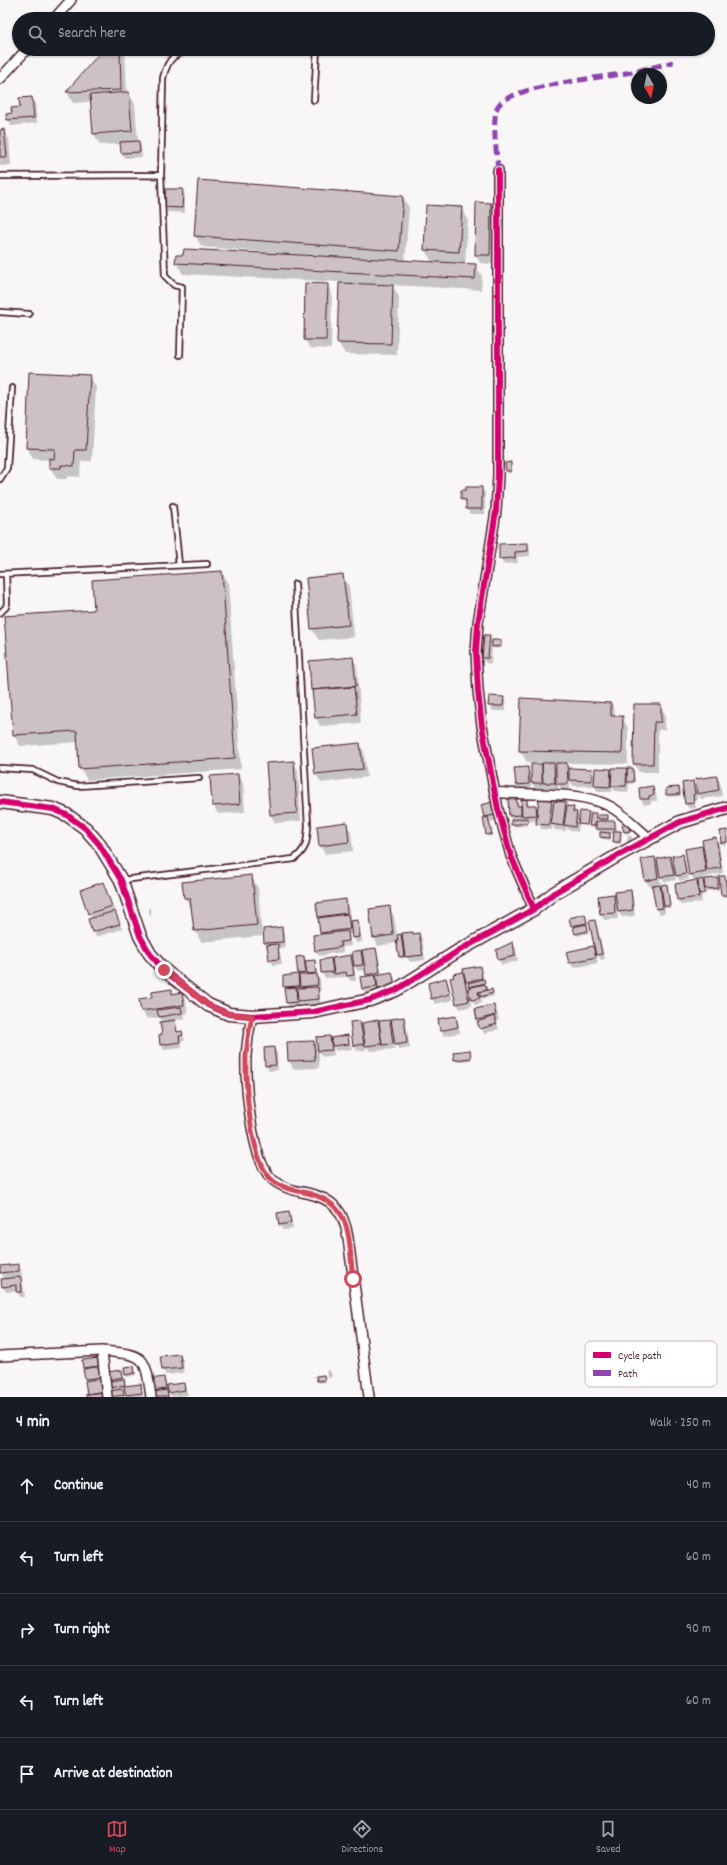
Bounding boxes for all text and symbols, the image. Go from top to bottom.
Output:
search box [12,12,715,56]
icon: search [26,23,48,45]
text: Search here [58,23,126,45]
north arrow [631,68,667,104]
route end [155,961,173,979]
route start [344,1270,362,1288]
legend [585,1341,717,1387]
text: Cycle path [618,1349,662,1365]
text: Path [618,1367,637,1383]
text: 4 min [16,1411,50,1435]
text: Walk · 250 m [649,1414,711,1433]
icon: ahead [16,1475,38,1497]
text: Continue [54,1475,103,1497]
text: 40 m [687,1476,711,1495]
icon: left [16,1547,38,1569]
text: Turn left [54,1547,103,1569]
text: 60 m [686,1548,711,1567]
icon: right [16,1619,38,1641]
text: Turn right [54,1619,110,1641]
text: 90 m [686,1620,711,1639]
icon: left [16,1691,38,1713]
text: Turn left [54,1691,103,1713]
text: 60 m [686,1692,711,1711]
icon: arrive [16,1763,38,1785]
text: Arrive at destination [54,1763,172,1785]
tab: Map [106,1818,128,1858]
tab: Directions [341,1818,383,1858]
tab: Saved [596,1818,621,1858]

